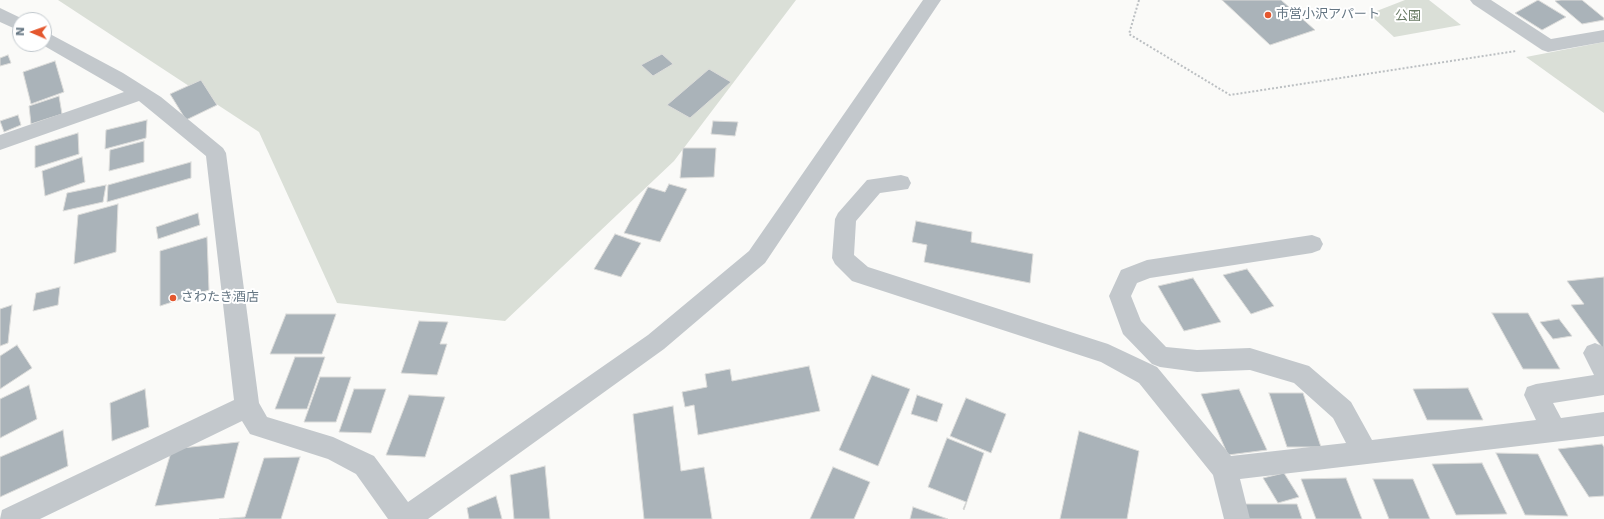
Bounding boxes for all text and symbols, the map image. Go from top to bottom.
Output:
place label: 市営小沢アパート [1276,7,1380,23]
park label: 公園 [1395,9,1421,25]
marker: 市営小沢アパート [1263,10,1273,20]
north arrow [12,12,52,52]
text: N [14,27,27,36]
place label: さわたき酒店 [181,290,259,306]
marker: さわたき酒店 [168,293,178,303]

